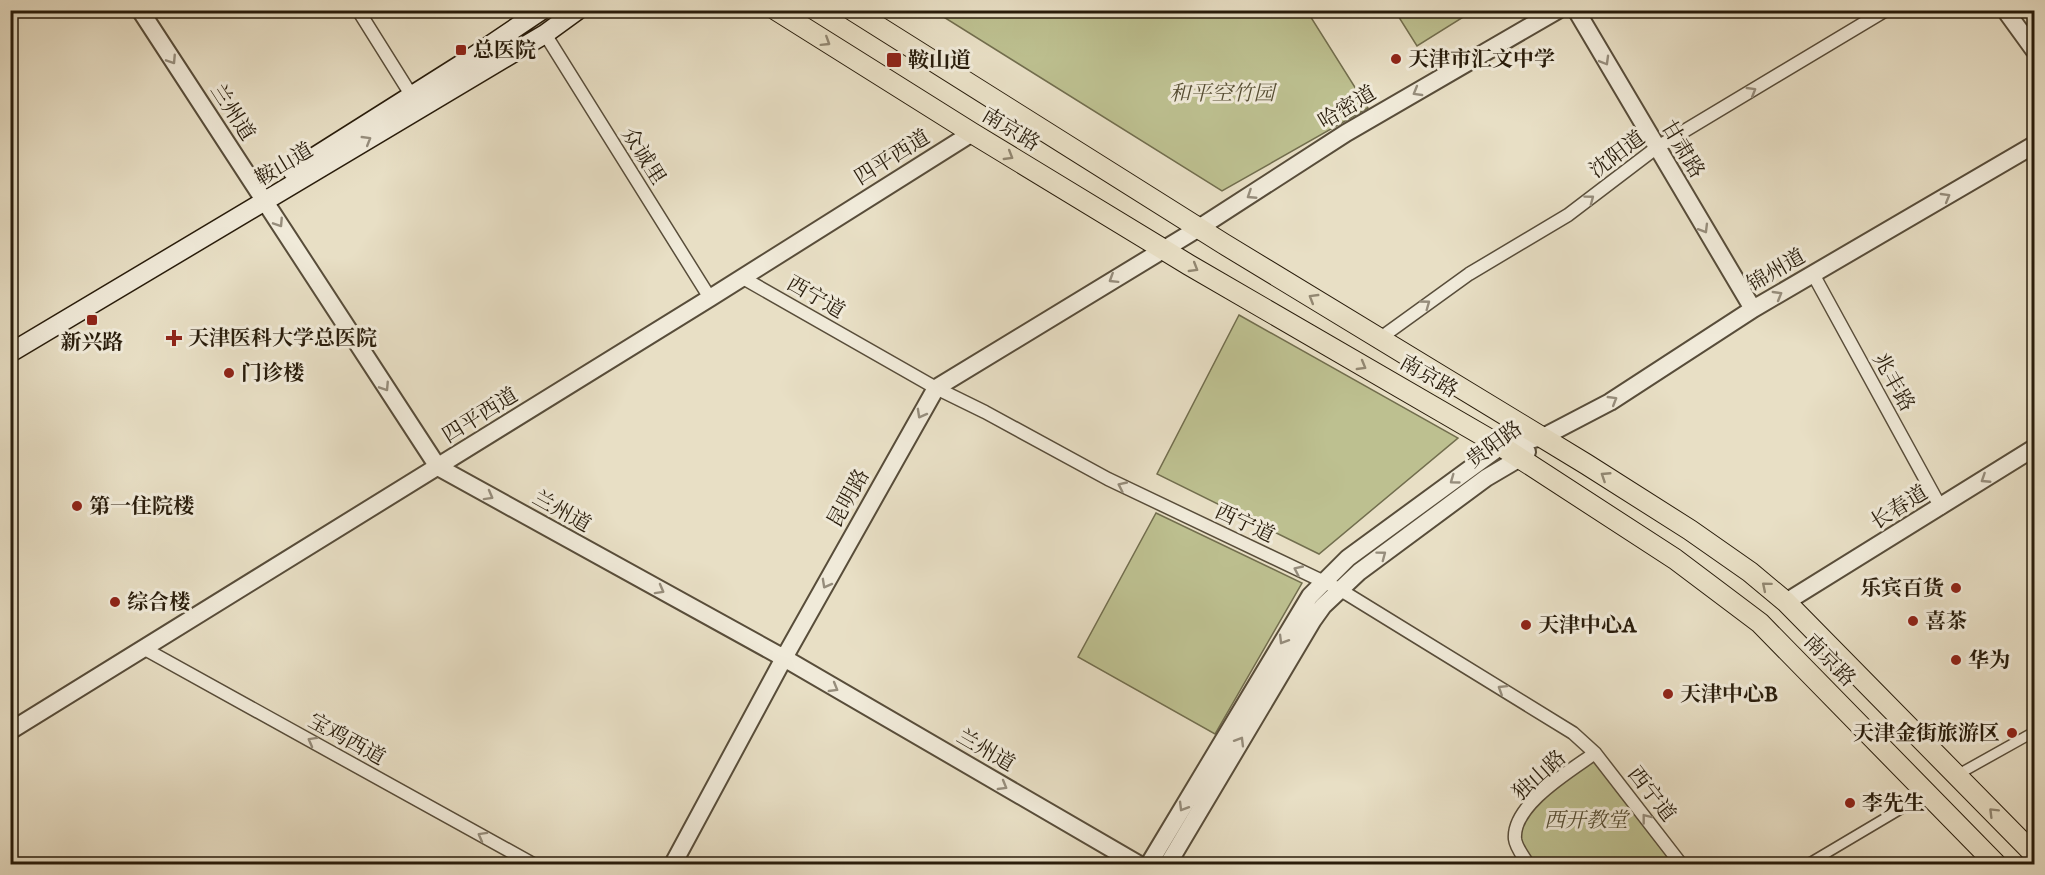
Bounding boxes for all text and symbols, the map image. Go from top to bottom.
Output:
one-way arrow [819,34,830,45]
place label: 总医院 [473,38,536,65]
marker: 总医院 [454,43,468,57]
place label: 天津市汇文中学 [1408,47,1555,74]
place label: 鞍山道 [908,48,971,75]
marker: 鞍山道 [885,51,903,69]
marker: 天津市汇文中学 [1389,52,1403,66]
one-way arrow [165,53,176,64]
one-way arrow [1598,55,1609,65]
street label: 兰州道 [203,79,260,147]
street label: 哈密道 [1314,80,1382,136]
park label: 和平空竹园 [1170,81,1277,108]
one-way arrow [1413,85,1423,96]
one-way arrow [1746,87,1756,98]
street label: 南京路 [976,102,1044,158]
street label: 甘肃路 [1654,116,1710,184]
street label: 众诚里 [615,123,671,191]
street label: 四平西道 [850,125,936,192]
street label: 沈阳道 [1585,125,1651,185]
one-way arrow [361,135,371,147]
street label: 鞍山道 [251,137,319,193]
one-way arrow [1003,148,1013,160]
one-way arrow [1247,187,1257,199]
one-way arrow [1940,193,1950,204]
one-way arrow [1583,195,1594,206]
one-way arrow [271,217,283,227]
one-way arrow [1697,223,1709,233]
street label: 锦州道 [1743,244,1811,299]
one-way arrow [1188,261,1198,272]
street label: 西宁道 [781,271,849,326]
one-way arrow [1109,272,1119,284]
one-way arrow [1771,291,1782,302]
one-way arrow [1309,294,1319,306]
one-way arrow [1420,300,1431,311]
marker: 新兴路 [85,313,99,327]
place label: 天津医科大学总医院 [188,326,377,353]
marker: 天津医科大学总医院 [165,329,183,347]
place label: 新兴路 [61,330,124,357]
street label: 兆丰路 [1866,349,1920,417]
street label: 南京路 [1394,350,1462,405]
one-way arrow [1356,358,1367,370]
place label: 门诊楼 [241,361,304,388]
marker: 门诊楼 [222,366,236,380]
one-way arrow [378,380,389,391]
street label: 四平西道 [438,383,524,450]
one-way arrow [1607,395,1617,407]
one-way arrow [917,408,929,418]
street label: 贵阳路 [1461,416,1528,475]
street label: 昆明路 [822,465,876,533]
one-way arrow [1601,471,1611,483]
one-way arrow [1450,472,1461,483]
one-way arrow [1981,472,1991,484]
street label: 长春道 [1866,480,1934,536]
one-way arrow [1118,481,1129,493]
street label: 兰州道 [527,485,595,539]
one-way arrow [483,489,493,500]
place label: 第一住院楼 [89,494,194,521]
marker: 第一住院楼 [70,499,84,513]
street label: 西宁道 [1210,499,1279,550]
one-way arrow [1375,551,1386,562]
one-way arrow [1294,565,1305,577]
place label: 乐宾百货 [1860,576,1944,603]
one-way arrow [822,578,833,588]
marker: 乐宾百货 [1949,581,1963,595]
one-way arrow [1762,582,1773,593]
one-way arrow [653,583,664,594]
place label: 综合楼 [127,590,190,617]
marker: 综合楼 [108,595,122,609]
place label: 喜茶 [1925,609,1967,636]
place label: 天津中心A [1538,613,1638,640]
marker: 喜茶 [1906,614,1920,628]
marker: 天津中心A [1519,618,1533,632]
street label: 南京路 [1797,629,1861,693]
one-way arrow [1279,634,1291,644]
place label: 华为 [1968,648,2010,675]
marker: 华为 [1949,653,1963,667]
one-way arrow [828,680,839,692]
place label: 天津中心B [1680,682,1778,709]
one-way arrow [1498,685,1508,697]
marker: 天津中心B [1661,687,1675,701]
street label: 宝鸡西道 [303,708,390,772]
place label: 天津金街旅游区 [1853,721,2000,748]
street label: 兰州道 [951,724,1019,779]
marker: 天津金街旅游区 [2005,726,2019,740]
one-way arrow [307,737,318,749]
one-way arrow [1232,737,1244,747]
street label: 独山路 [1508,745,1572,807]
street label: 西宁道 [1621,762,1681,828]
one-way arrow [997,779,1007,790]
place label: 李先生 [1862,791,1925,818]
marker: 李先生 [1843,796,1857,810]
one-way arrow [1179,801,1191,811]
park label: 西开教堂 [1544,808,1631,835]
one-way arrow [1990,808,2001,819]
one-way arrow [1642,813,1653,824]
one-way arrow [478,832,488,843]

